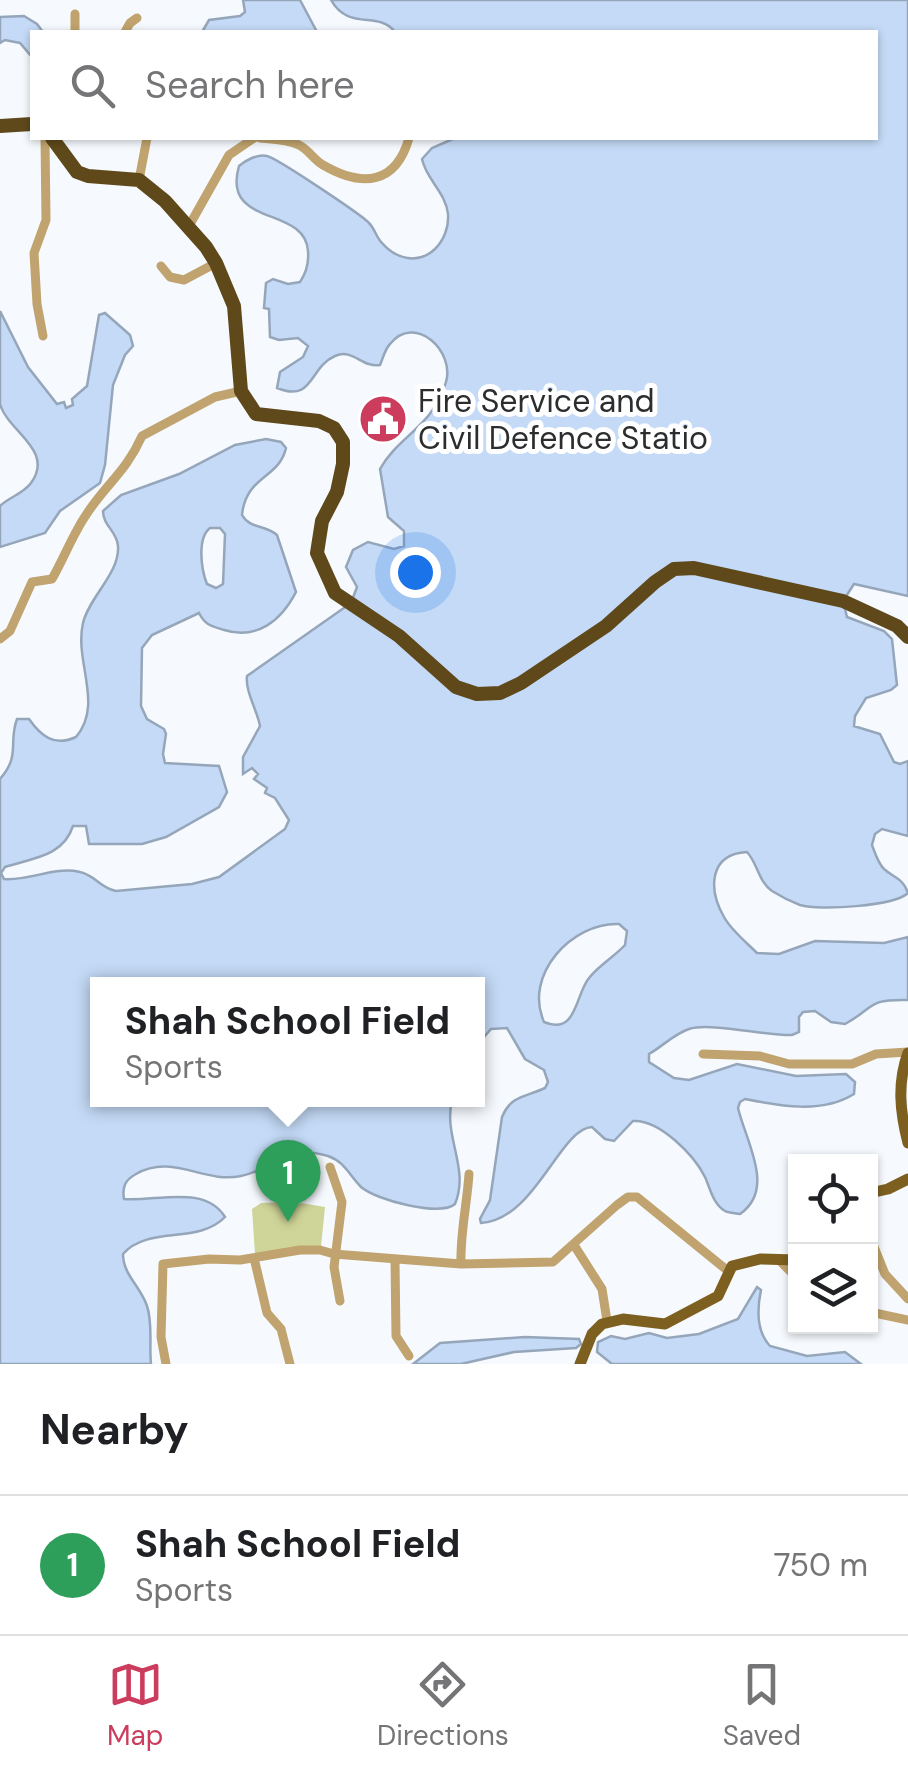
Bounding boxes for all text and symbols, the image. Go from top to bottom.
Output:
search box [30,30,878,140]
icon: search [65,58,120,113]
text: Search here [145,60,355,110]
place label: Fire Service and Civil Defence Statio [418,380,708,459]
public building icon: Fire Service and Civil Defence Statio [357,393,409,445]
your location [390,547,441,598]
popup [90,977,485,1107]
text: Shah School Field [125,996,450,1046]
text: Sports [125,1046,223,1088]
pin: 1 [256,1140,320,1222]
map controls [788,1154,878,1334]
button: locate [788,1154,878,1244]
button: layers [788,1244,878,1334]
text: Nearby [40,1402,189,1457]
text: Shah School Field [135,1519,461,1569]
text: 1 [67,1544,78,1586]
text: 750 m [773,1544,868,1586]
text: Sports [135,1569,233,1611]
tab: Map [107,1657,163,1754]
tab: Directions [377,1657,509,1754]
tab: Saved [723,1657,801,1754]

